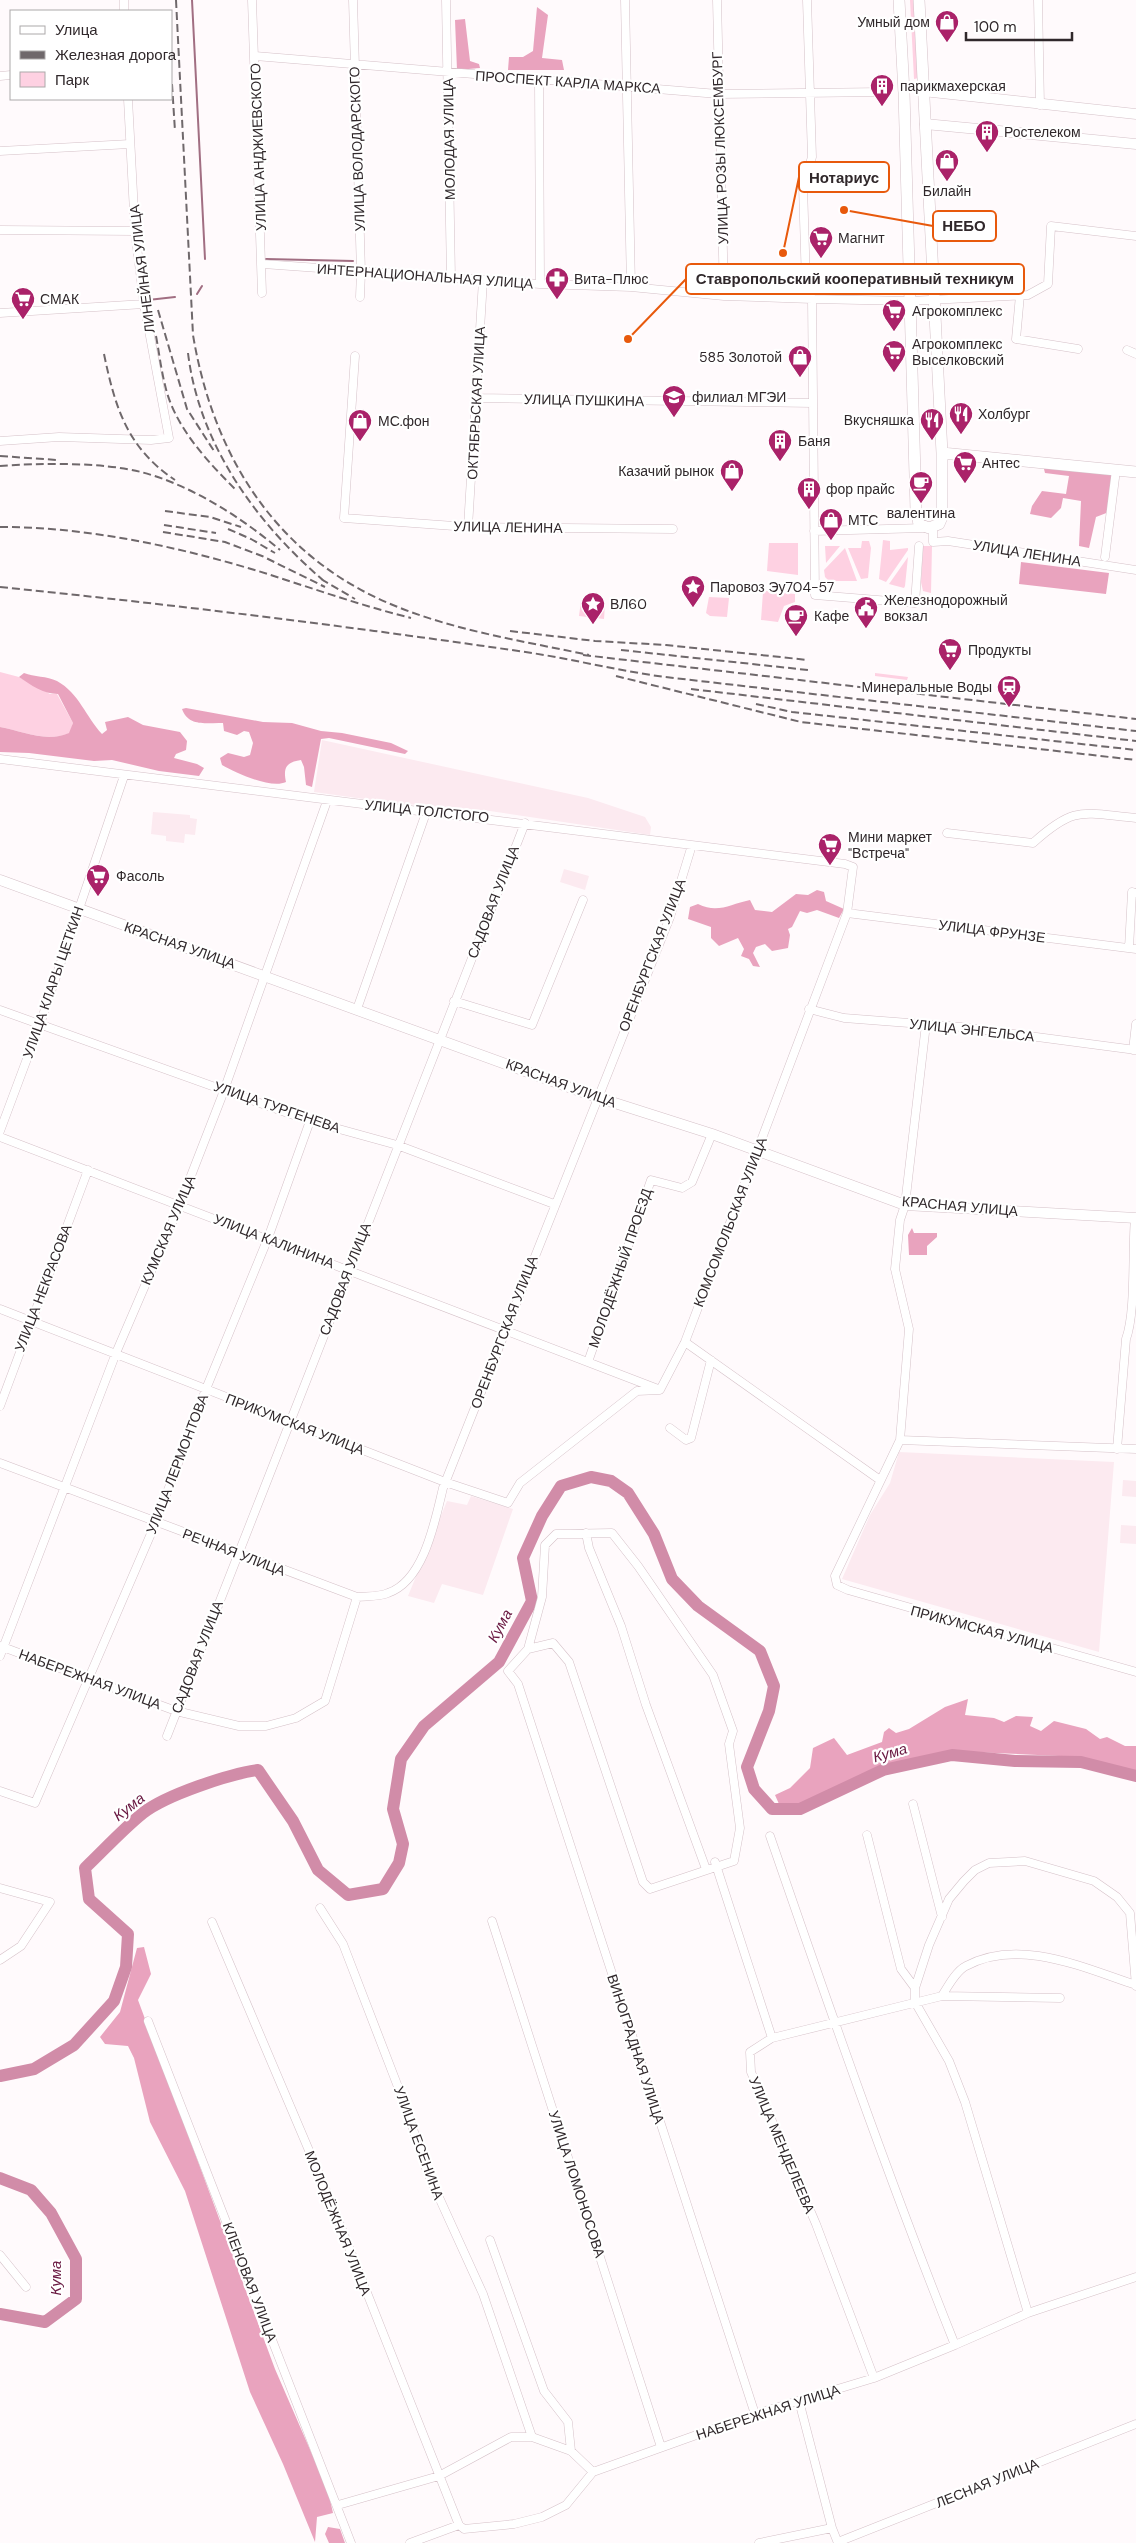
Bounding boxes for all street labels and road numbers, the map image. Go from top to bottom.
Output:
street label: УЛИЦА РОЗЫ ЛЮКСЕМБУРГ [708,51,732,245]
street label: УЛИЦА АНДЖИЕВСКОГО [246,63,270,231]
street label: УЛИЦА ВОЛОДАРСКОГО [345,66,369,232]
street label: ПРОСПЕКТ КАРЛА МАРКСА [475,67,662,98]
street label: МОЛОДАЯ УЛИЦА [439,77,459,200]
street label: ЛИНЕЙНАЯ УЛИЦА [125,203,159,334]
street label: ИНТЕРНАЦИОНАЛЬНАЯ УЛИЦА [316,259,534,293]
street label: ОКТЯБРЬСКАЯ УЛИЦА [463,325,489,480]
street label: УЛИЦА ПУШКИНА [524,390,645,410]
street label: УЛИЦА ЛЕНИНА [453,517,563,537]
street label: УЛИЦА ЛЕНИНА [972,536,1083,571]
street label: УЛИЦА ТОЛСТОГО [364,796,490,826]
street label: САДОВАЯ УЛИЦА [463,842,523,961]
street label: ОРЕНБУРГСКАЯ УЛИЦА [614,875,690,1034]
street label: УЛИЦА КЛАРЫ ЦЕТКИН [18,904,88,1060]
street label: УЛИЦА ФРУНЗЕ [938,916,1046,946]
street label: КРАСНАЯ УЛИЦА [122,918,239,973]
street label: УЛИЦА ЭНГЕЛЬСА [909,1014,1036,1046]
street label: КРАСНАЯ УЛИЦА [503,1055,619,1112]
street label: УЛИЦА ТУРГЕНЕВА [211,1077,343,1137]
street label: КОМСОМОЛЬСКАЯ УЛИЦА [689,1134,771,1309]
street label: КУМСКАЯ УЛИЦА [137,1172,200,1288]
street label: МОЛОДЁЖНЫЙ ПРОЕЗД [584,1186,656,1350]
street label: КРАСНАЯ УЛИЦА [901,1192,1019,1220]
street label: УЛИЦА КАЛИНИНА [211,1210,337,1273]
street label: САДОВАЯ УЛИЦА [315,1219,375,1338]
street label: УЛИЦА НЕКРАСОВА [10,1221,76,1354]
street label: ОРЕНБУРГСКАЯ УЛИЦА [466,1252,542,1411]
street label: ПРИКУМСКАЯ УЛИЦА [223,1389,368,1459]
street label: УЛИЦА ЛЕРМОНТОВА [142,1391,212,1537]
street label: РЕЧНАЯ УЛИЦА [180,1524,289,1580]
street label: САДОВАЯ УЛИЦА [167,1597,227,1716]
street label: ПРИКУМСКАЯ УЛИЦА [909,1601,1056,1657]
street label: НАБЕРЕЖНАЯ УЛИЦА [16,1645,164,1713]
street label: ВИНОГРАДНАЯ УЛИЦА [603,1972,669,2127]
street label: УЛИЦА МЕНДЕЛЕЕВА [745,2074,819,2217]
street label: УЛИЦА ЕСЕНИНА [390,2084,448,2203]
street label: УЛИЦА ЛОМОНОСОВА [545,2108,609,2260]
street label: МОЛОДЁЖНАЯ УЛИЦА [301,2148,376,2299]
street label: КЛЕНОВАЯ УЛИЦА [219,2219,281,2345]
street label: НАБЕРЕЖНАЯ УЛИЦА [694,2380,843,2444]
street label: ЛЕСНАЯ УЛИЦА [933,2454,1042,2512]

